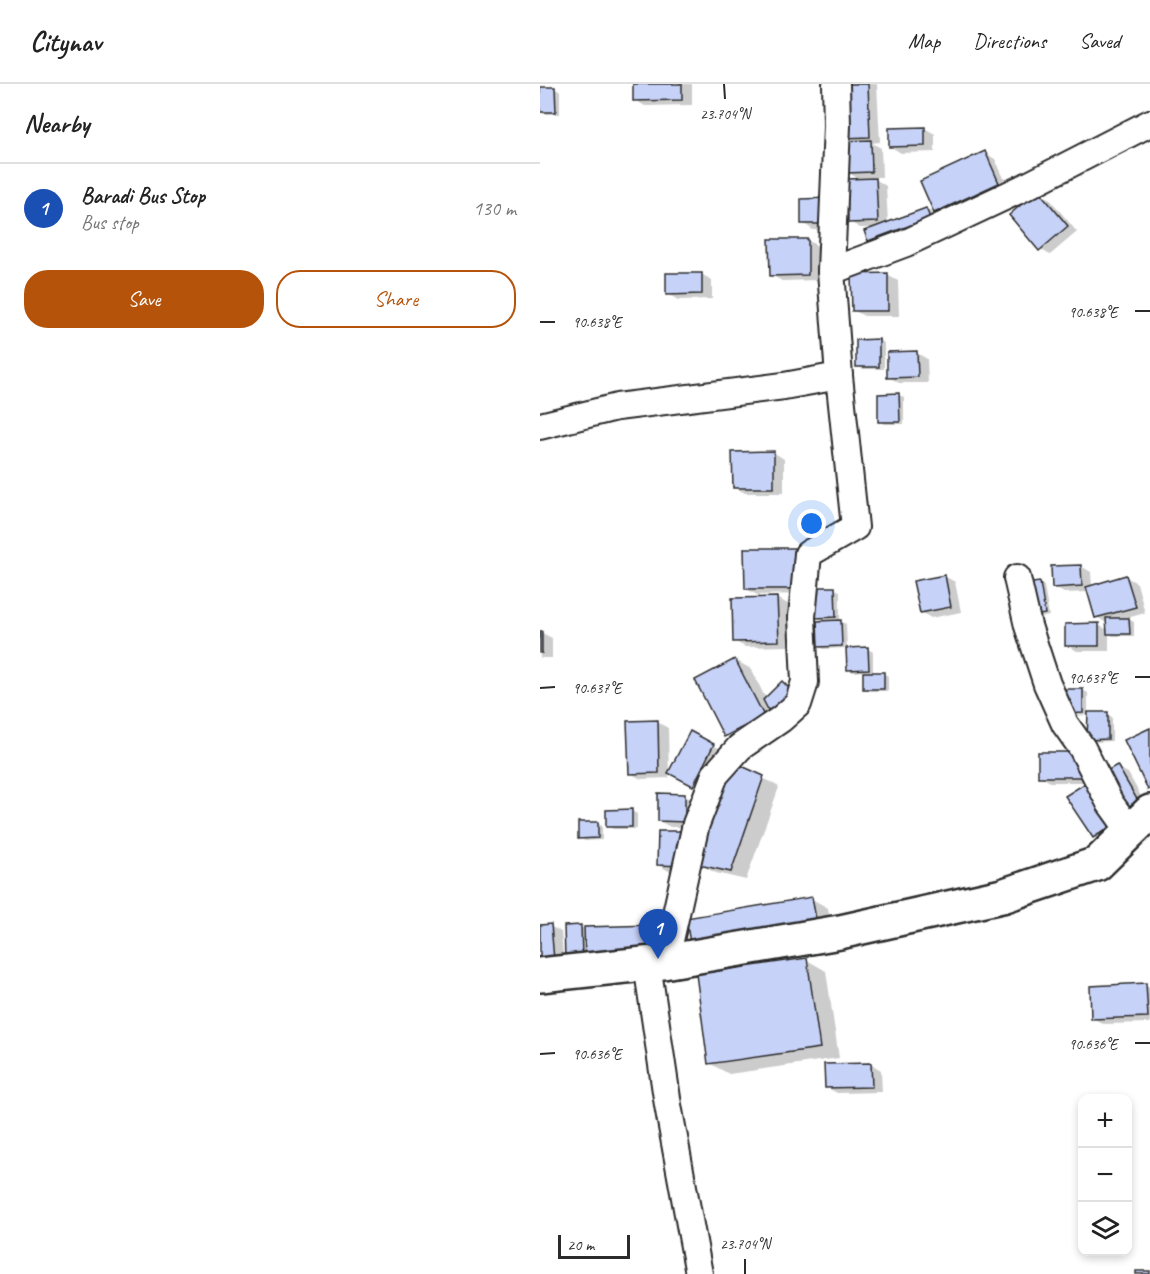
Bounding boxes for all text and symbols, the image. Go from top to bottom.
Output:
text: Citynav [30,24,101,59]
text: Map [908,28,940,54]
text: Directions [973,28,1046,54]
text: Saved [1079,28,1120,54]
text: 23.704°N [700,105,753,124]
text: Nearby [24,107,89,140]
text: Baradi Bus Stop [81,182,205,210]
text: 1 [39,196,48,221]
text: 130 m [473,196,516,221]
text: Bus stop [81,210,139,235]
button: Save [24,270,264,328]
button: Share [276,270,516,328]
text: 90.638°E [1069,303,1120,322]
text: 90.638°E [573,313,624,332]
your location [797,509,826,538]
text: 90.637°E [1069,669,1120,688]
text: 90.637°E [573,679,624,698]
pin: 1 [638,910,678,959]
text: 90.636°E [1069,1035,1120,1054]
text: 90.636°E [573,1045,624,1064]
map controls [1078,1094,1132,1256]
button: + [1078,1094,1132,1148]
button: − [1078,1148,1132,1202]
button: layers [1078,1202,1132,1256]
scale bar [558,1232,630,1260]
text: 20 m [567,1235,594,1255]
text: 23.704°N [720,1235,773,1254]

